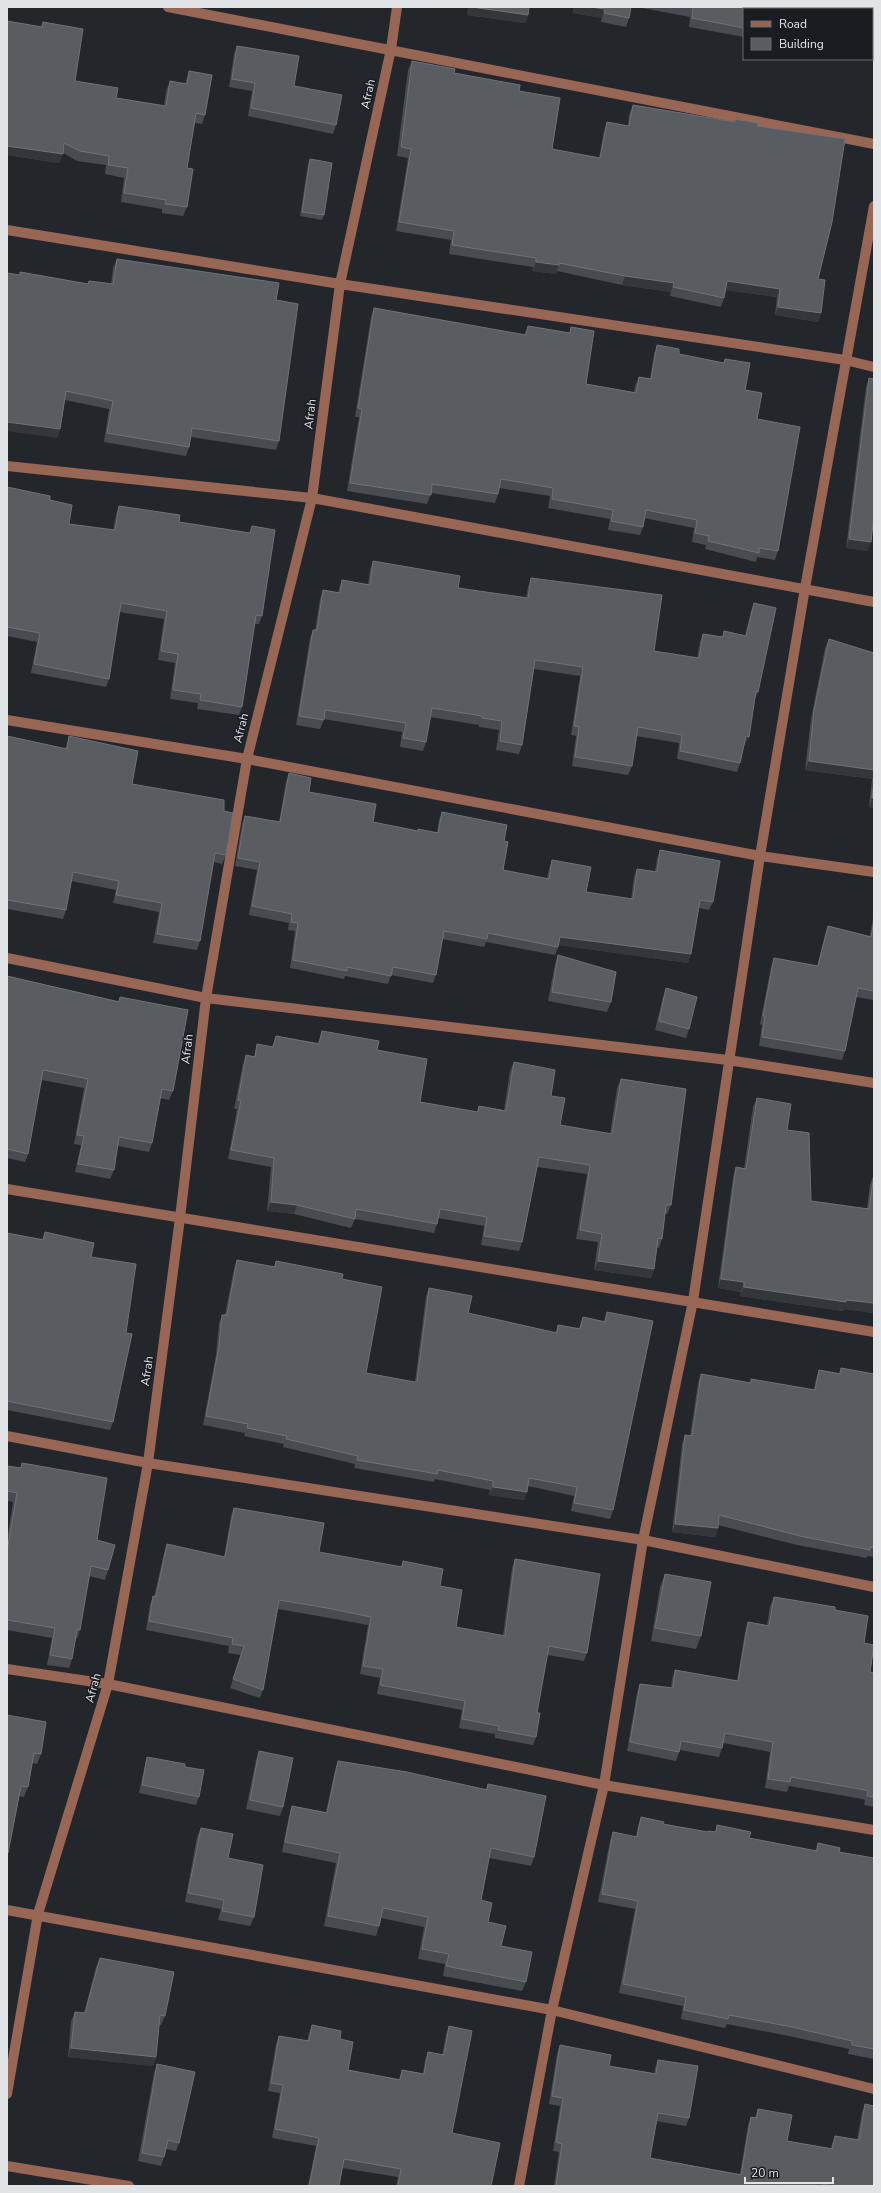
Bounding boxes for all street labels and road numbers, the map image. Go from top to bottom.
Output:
street label: Afrah [357,78,379,110]
street label: Afrah [300,398,320,430]
street label: Afrah [230,711,252,745]
street label: Afrah [177,1033,197,1065]
street label: Afrah [137,1355,157,1387]
street label: Afrah [81,1671,105,1705]

